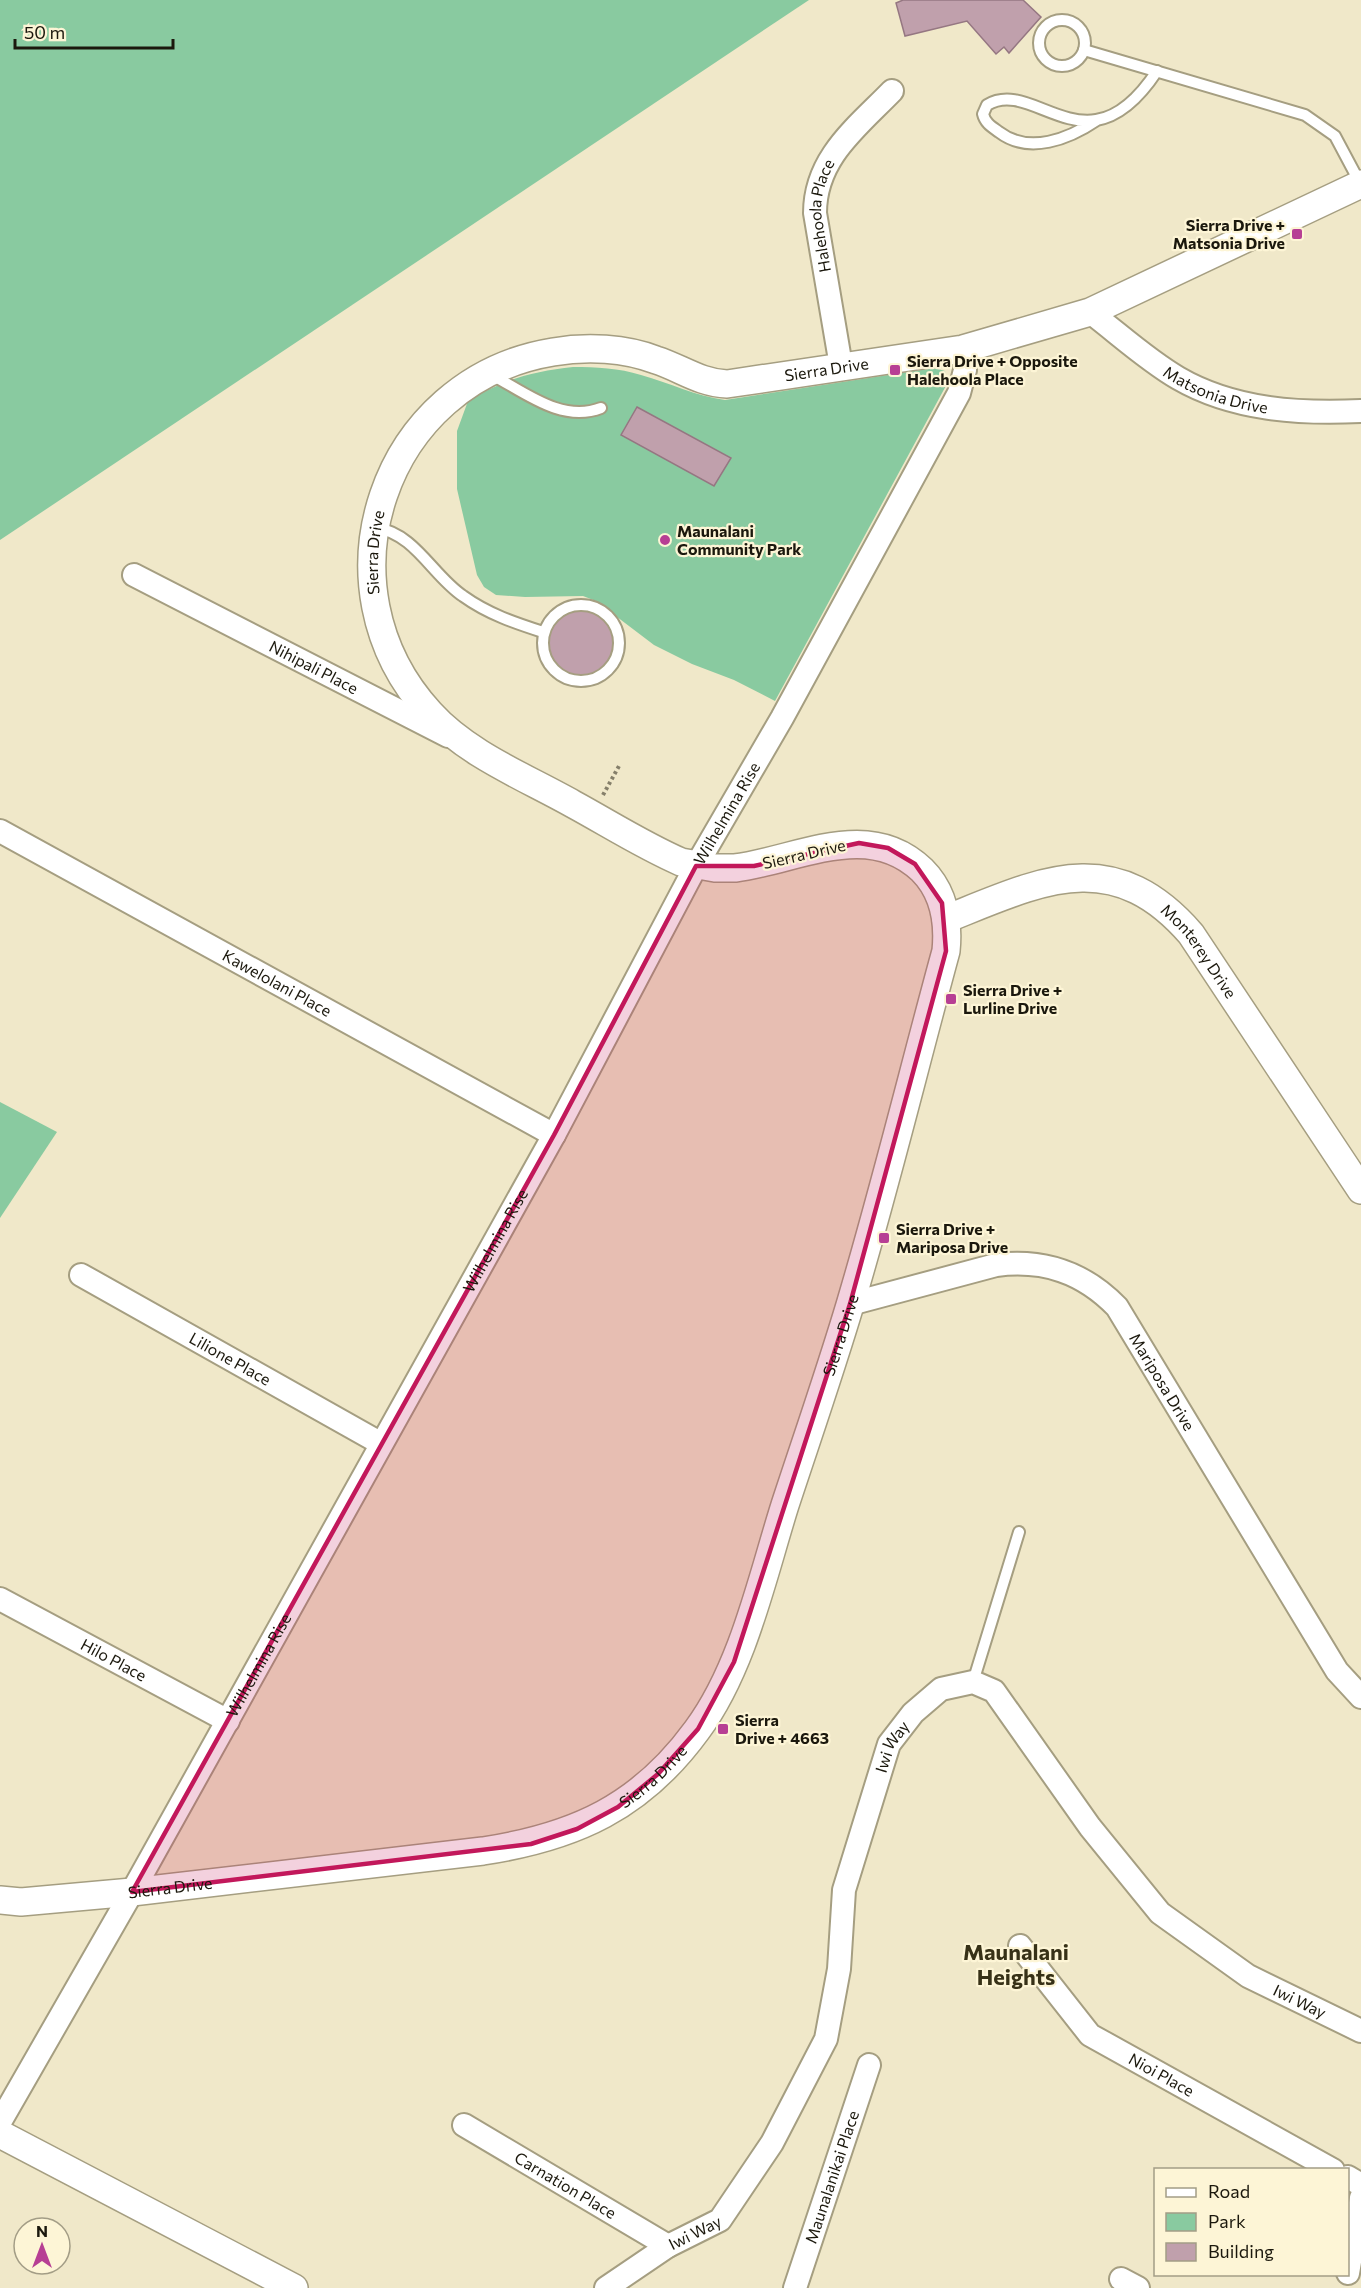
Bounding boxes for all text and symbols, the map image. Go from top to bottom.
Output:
scale bar [15,12,172,50]
text: 50 m [24,21,65,43]
street label: Halehoola Place [805,155,838,274]
place label: Sierra Drive + Matsonia Drive [1173,215,1285,252]
marker: Sierra Drive + Matsonia Drive [1290,227,1304,241]
place label: Sierra Drive + Opposite Halehoola Place [907,351,1078,388]
street label: Sierra Drive [783,353,870,384]
street label: Matsonia Drive [1160,362,1269,417]
marker: Sierra Drive + Opposite Halehoola Place [888,363,902,377]
street label: Sierra Drive [362,508,388,596]
place label: Maunalani Community Park [677,521,802,558]
marker: Maunalani Community Park [658,533,672,547]
street label: Nihipali Place [266,636,362,697]
street label: Wilhelmina Rise [689,758,763,868]
street label: Sierra Drive [761,835,847,872]
street label: Monterey Drive [1158,900,1241,1002]
street label: Kawelolani Place [220,945,335,1020]
place label: Sierra Drive + Lurline Drive [963,980,1062,1017]
marker: Sierra Drive + Lurline Drive [944,992,958,1006]
street label: Wilhelmina Rise [458,1185,531,1295]
place label: Sierra Drive + Mariposa Drive [896,1219,1008,1256]
marker: Sierra Drive + Mariposa Drive [877,1231,891,1245]
street label: Sierra Drive [818,1292,862,1378]
street label: Lilione Place [186,1328,274,1389]
street label: Mariposa Drive [1126,1330,1199,1434]
street label: Wilhelmina Rise [222,1610,294,1720]
street label: Hilo Place [78,1634,150,1685]
place label: Sierra Drive + 4663 [735,1710,829,1747]
street label: Iwi Way [871,1717,913,1775]
marker: Sierra Drive + 4663 [716,1722,730,1736]
street label: Sierra Drive [615,1741,690,1811]
street label: Sierra Drive [127,1873,213,1901]
district label: Maunalani Heights [963,1938,1069,1990]
street label: Iwi Way [1270,1980,1329,2022]
street label: Nioi Place [1126,2049,1198,2100]
street label: Maunalanikai Place [800,2108,862,2246]
street label: Carnation Place [512,2147,620,2222]
legend [1154,2168,1349,2276]
text: Road [1208,2180,1250,2202]
text: Park [1208,2210,1246,2232]
street label: Iwi Way [665,2211,724,2253]
north arrow [12,2216,72,2276]
text: N [36,2221,48,2240]
text: Building [1208,2240,1274,2262]

